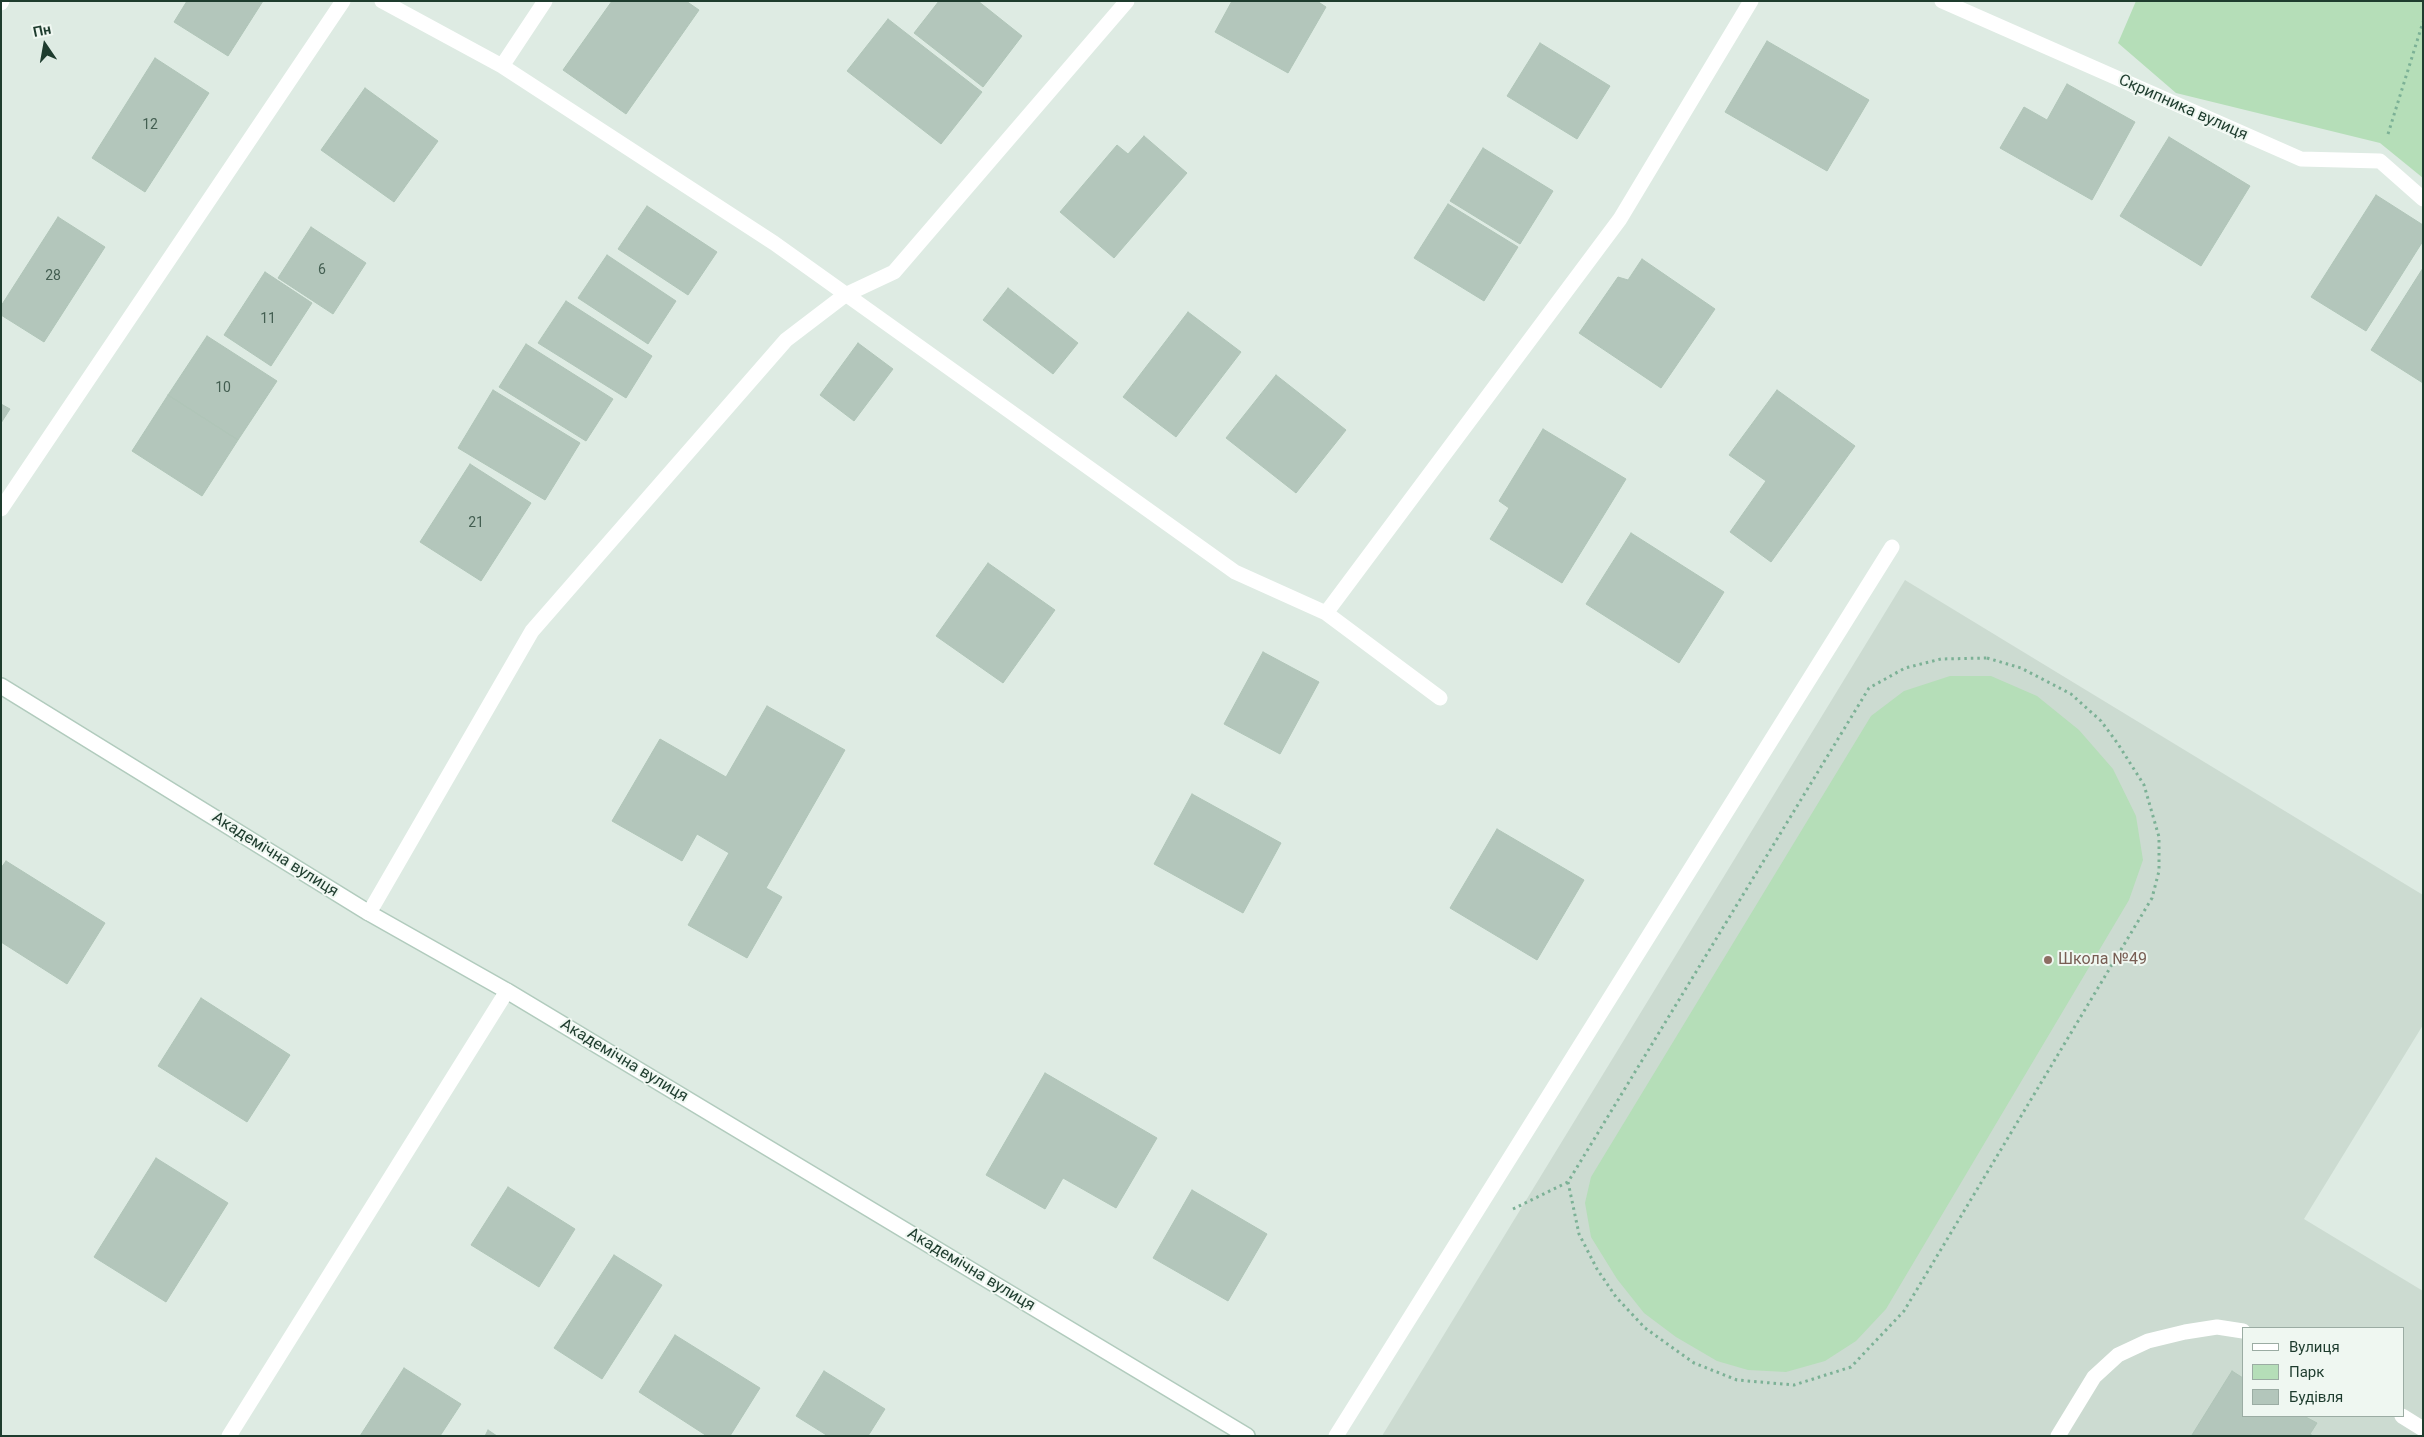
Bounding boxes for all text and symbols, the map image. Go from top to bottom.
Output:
north arrow [20,20,70,70]
text: Пн [31,21,52,40]
street label: Скрипника вулиця [2115,71,2251,145]
house number: 12 [142,117,158,133]
house number: 6 [318,262,326,278]
house number: 28 [45,268,61,284]
house number: 11 [260,311,276,327]
house number: 10 [215,380,231,396]
house number: 21 [468,515,484,531]
street label: Академічна вулиця [208,808,342,902]
place label: Школа №49 [2058,950,2147,970]
marker: Школа №49 [2042,954,2054,966]
street label: Академічна вулиця [557,1015,691,1107]
street label: Академічна вулиця [904,1224,1038,1316]
legend [2242,1327,2404,1417]
text: Вулиця [2289,1338,2340,1356]
text: Парк [2289,1363,2324,1381]
text: Будівля [2289,1388,2343,1406]

